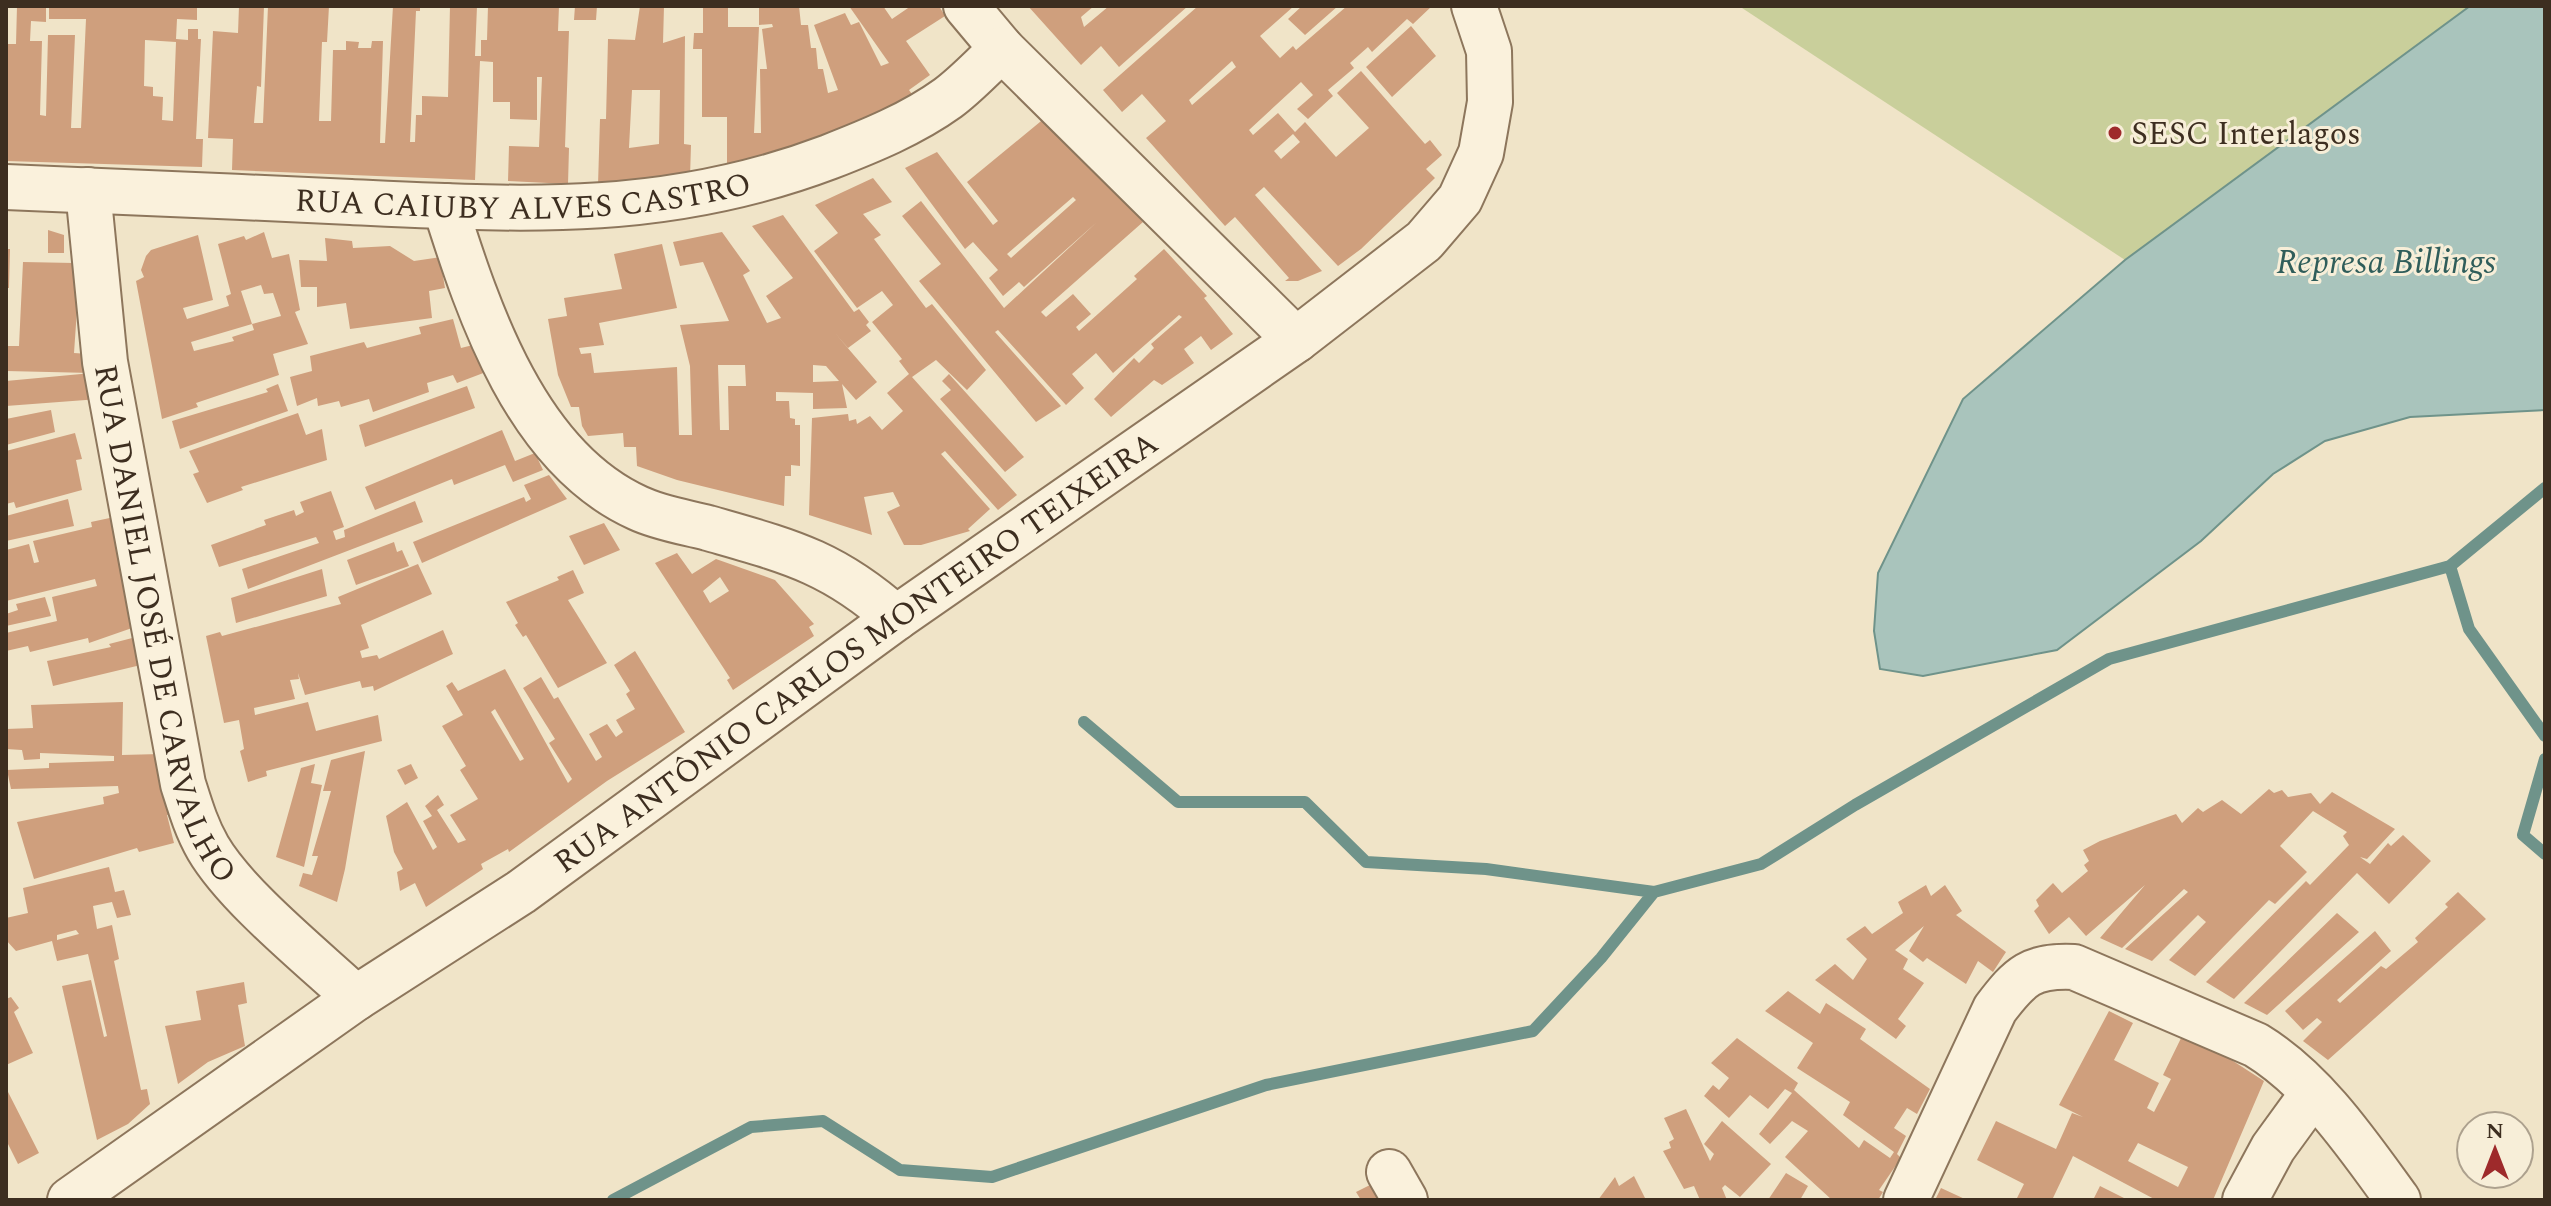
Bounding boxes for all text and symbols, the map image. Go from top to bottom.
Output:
place label: SESC Interlagos [2131,110,2361,159]
marker: SESC Interlagos [2106,124,2124,142]
street label: RUA CAIUBY ALVES CASTRO [294,160,756,234]
water label: Represa Billings [2276,237,2496,289]
street label: RUA DANIEL JOSÉ DE CARVALHO [80,360,248,895]
street label: RUA ANTÔNIO CARLOS MONTEIRO TEIXEIRA [544,420,1169,886]
north arrow [2455,1110,2535,1190]
text: N [2486,1115,2504,1148]

